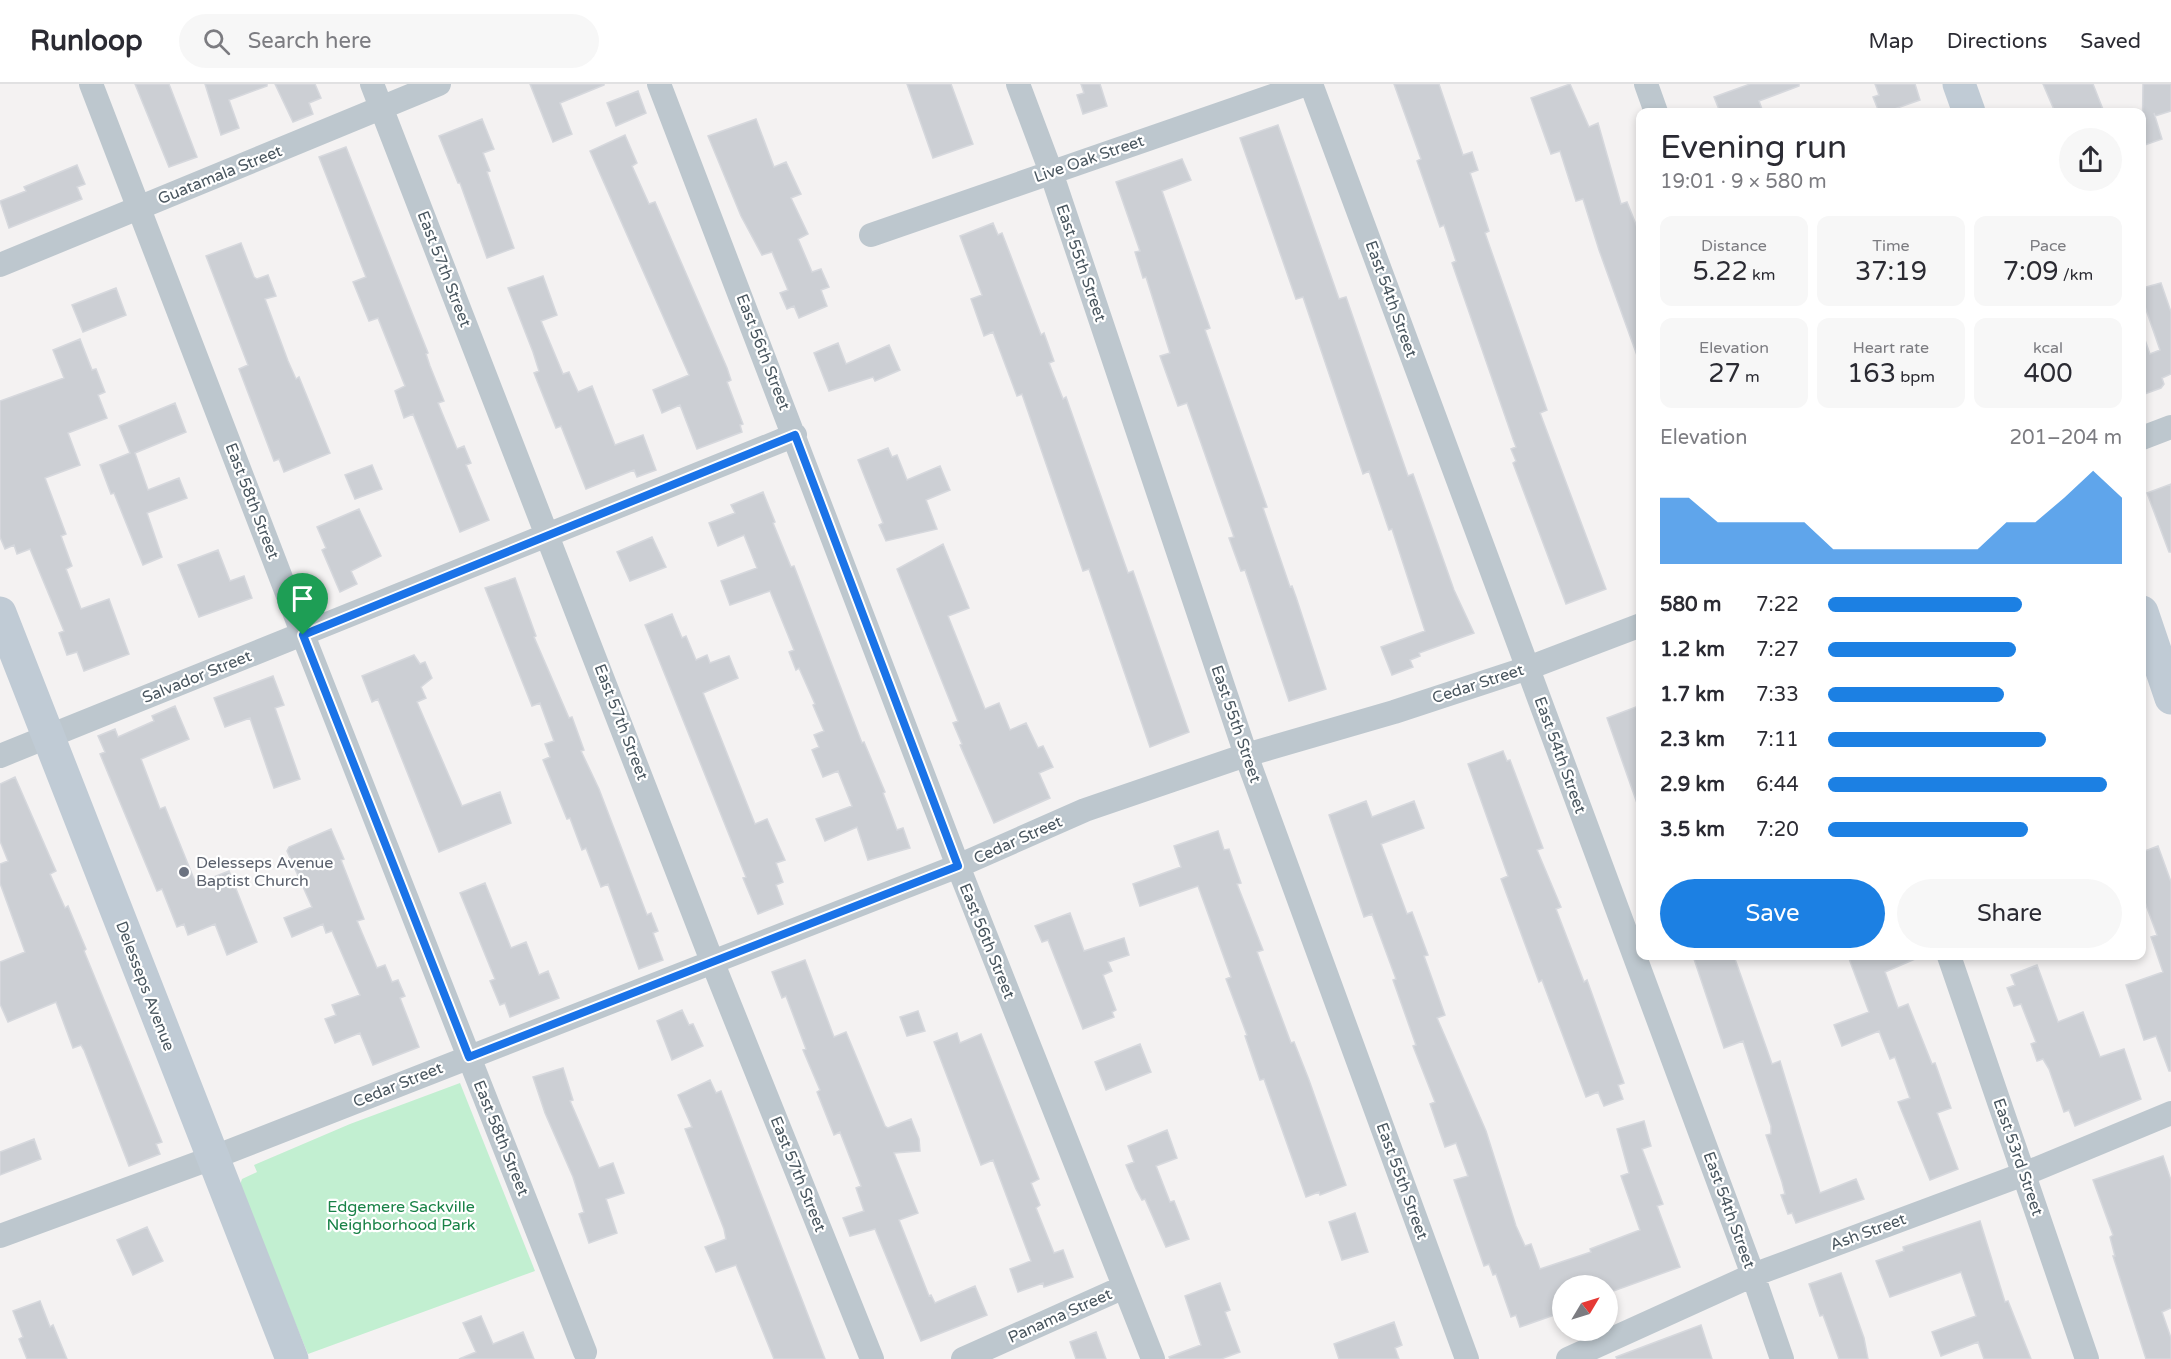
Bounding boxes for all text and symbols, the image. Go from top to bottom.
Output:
search box [179,14,599,68]
text: Runloop [30,24,143,58]
icon: search [200,25,233,58]
text: Search here [248,28,371,54]
text: Map [1868,29,1914,54]
text: Directions [1947,29,2047,54]
text: Saved [2080,29,2141,54]
text: Evening run [1660,128,1847,167]
button: share [2059,128,2122,191]
street label: Live Oak Street [1031,131,1147,187]
street label: Guatamala Street [155,141,285,209]
text: 19:01 · 9 × 580 m [1660,170,1827,194]
street label: East 55th Street [1052,202,1110,324]
street label: East 57th Street [413,208,475,330]
text: Distance [1701,236,1767,256]
text: Time [1872,236,1910,256]
text: Pace [2030,236,2066,256]
street label: East 54th Street [1361,238,1421,360]
text: 5.22 [1692,256,1748,287]
text: 37:19 [1855,256,1927,287]
text: 7:09 [2003,256,2059,287]
text: km [1748,265,1776,285]
text: /km [2059,265,2093,285]
street label: East 56th Street [732,291,794,413]
text: Elevation [1699,338,1769,358]
text: Heart rate [1853,338,1929,358]
text: kcal [2033,338,2063,358]
text: 27 [1708,358,1741,389]
text: 163 [1847,358,1896,389]
text: 400 [2024,358,2072,389]
text: m [1741,367,1760,387]
text: bpm [1896,367,1935,387]
text: Elevation [1660,426,1747,450]
text: 201–204 m [2009,426,2122,450]
street label: East 58th Street [221,440,283,562]
pin [277,573,328,635]
icon: arrive [286,582,319,615]
text: 580 m [1660,593,1721,617]
text: 7:22 [1756,593,1799,617]
text: 1.2 km [1660,638,1725,662]
text: 7:27 [1756,638,1799,662]
street label: Salvador Street [139,646,255,708]
street label: Cedar Street [1430,660,1526,708]
street label: East 57th Street [590,661,652,783]
street label: East 55th Street [1207,663,1265,785]
text: 1.7 km [1660,683,1725,707]
text: 7:33 [1756,683,1799,707]
street label: East 54th Street [1530,694,1590,816]
text: 2.3 km [1660,728,1725,752]
text: 7:11 [1756,728,1799,752]
text: 2.9 km [1660,773,1725,797]
text: 6:44 [1756,773,1799,797]
street label: Cedar Street [971,812,1065,868]
text: 3.5 km [1660,818,1725,842]
text: 7:20 [1756,818,1799,842]
place label: Delesseps Avenue Baptist Church [196,853,333,891]
marker: Delesseps Avenue Baptist Church [177,865,191,879]
button: Save [1660,879,1885,948]
button: Share [1897,879,2122,948]
street label: East 56th Street [955,880,1019,1002]
street label: Delesseps Avenue [111,918,179,1054]
street label: Cedar Street [350,1058,446,1112]
street label: East 58th Street [469,1077,533,1199]
street label: East 53rd Street [1989,1096,2047,1218]
street label: East 57th Street [766,1113,830,1235]
street label: East 55th Street [1372,1120,1432,1242]
street label: East 54th Street [1699,1149,1759,1271]
park label: Edgemere Sackville Neighborhood Park [326,1197,476,1235]
street label: Ash Street [1827,1209,1909,1255]
north arrow [1552,1275,1618,1341]
map controls [1552,1275,1618,1341]
street label: Panama Street [1005,1284,1115,1348]

